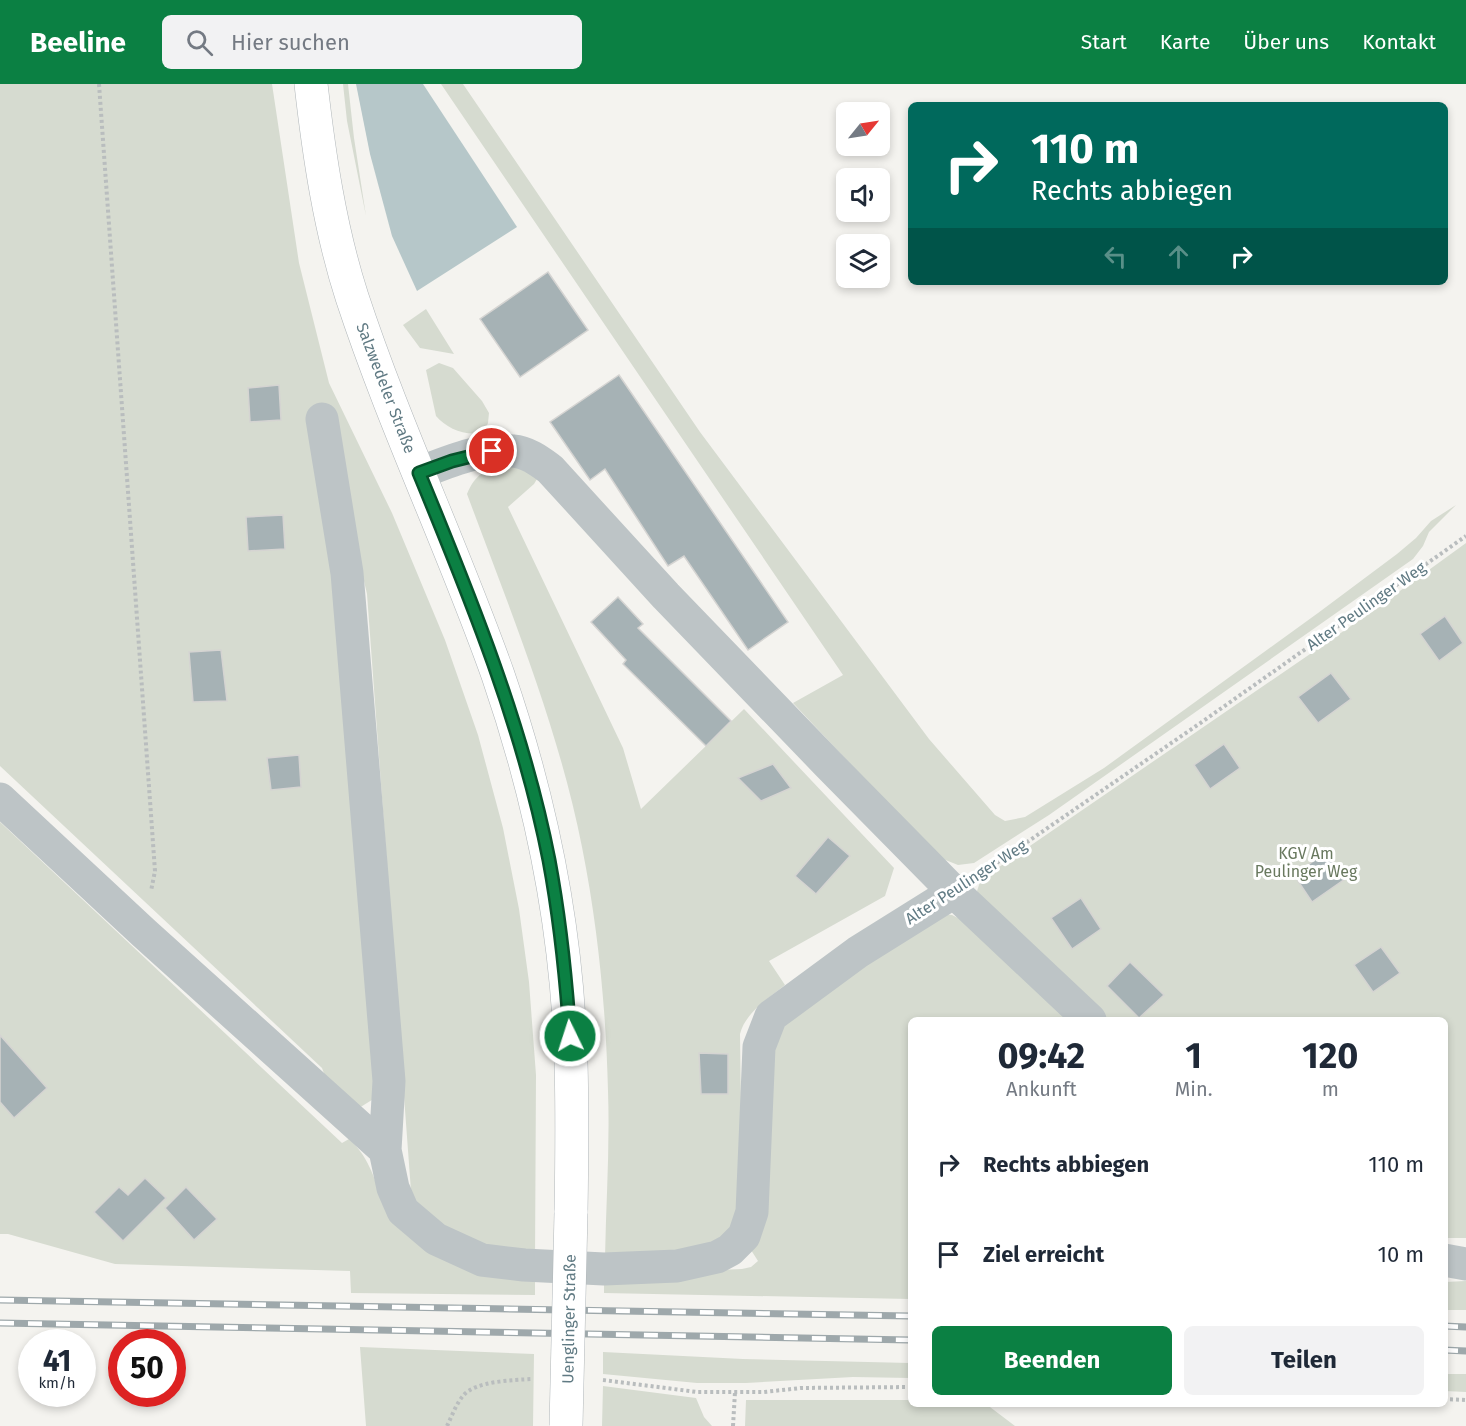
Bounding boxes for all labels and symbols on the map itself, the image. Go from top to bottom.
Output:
north arrow [836,102,890,156]
street label: Salzwedeler Straße [352,320,420,456]
pin [466,425,517,476]
street label: Alter Peulinger Weg [1303,557,1430,654]
street label: Alter Peulinger Weg [902,835,1031,928]
park label: KGV Am Peulinger Weg [1255,844,1358,881]
position arrow [538,1004,602,1068]
street label: Uenglinger Straße [558,1254,580,1384]
speed limit sign: 50 [108,1329,186,1407]

